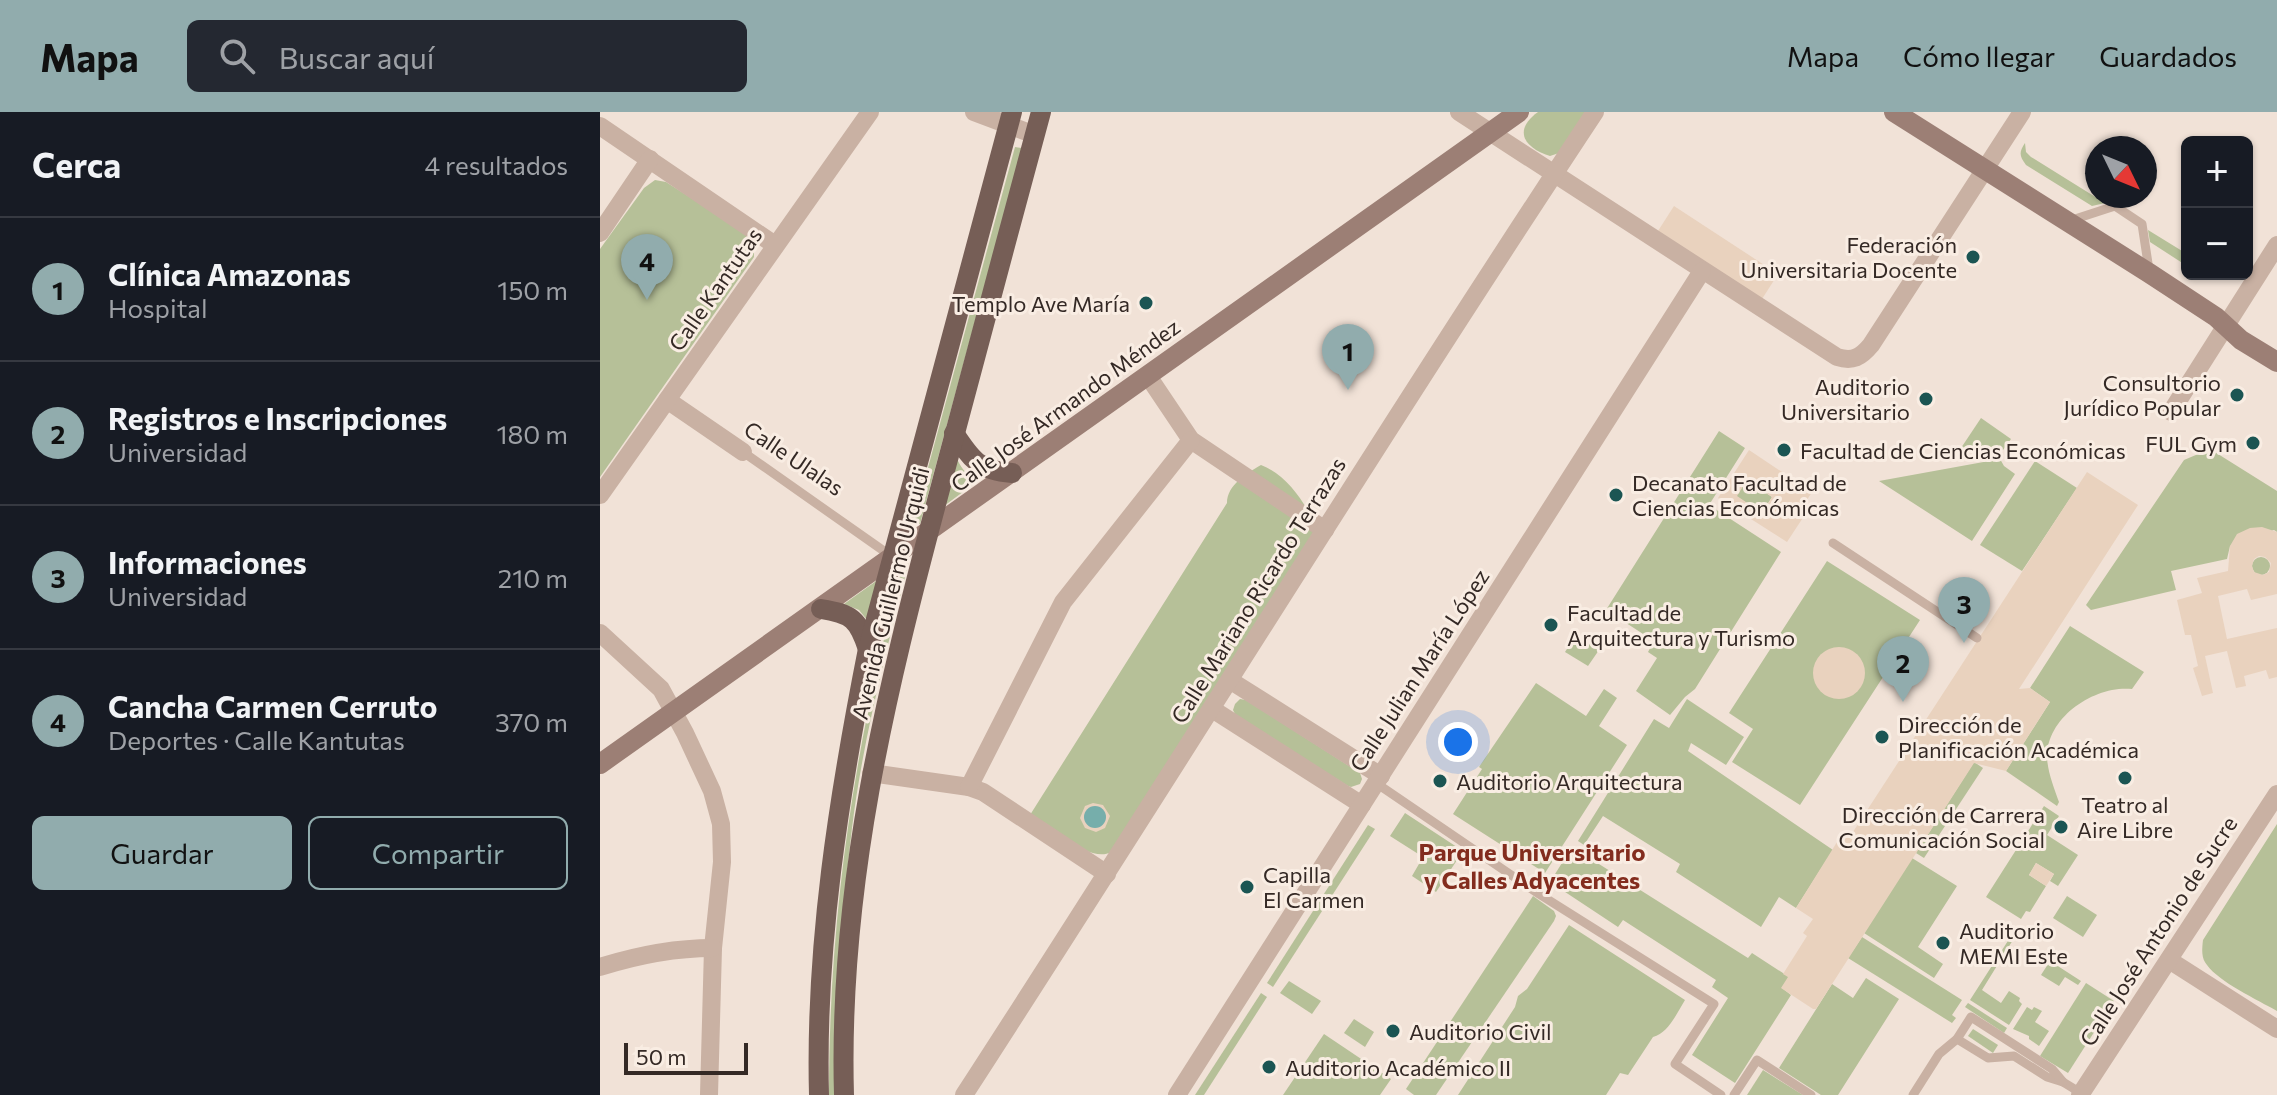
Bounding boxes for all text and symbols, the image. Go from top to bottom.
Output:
search box [187,20,747,92]
text: Mapa [40,33,139,80]
icon: search [215,34,259,78]
text: Buscar aquí [279,38,435,75]
text: Mapa [1787,39,1859,73]
text: Cómo llegar [1903,39,2055,73]
text: Guardados [2099,39,2237,73]
north arrow [2085,136,2157,208]
map controls [2181,136,2253,280]
button: + [2181,136,2253,208]
text: Cerca [32,143,121,185]
text: 4 resultados [424,149,568,180]
button: − [2181,208,2253,280]
street label: Calle Kantutas [663,222,767,356]
place label: Federación Universitaria Docente [1741,231,1957,283]
pin: 4 [621,234,673,300]
marker: Federación Universitaria Docente [1964,248,1982,266]
text: Clínica Amazonas [108,255,351,292]
text: 1 [52,274,64,305]
text: 150 m [497,274,568,305]
place label: Templo Ave María [951,290,1130,317]
text: Hospital [108,292,208,323]
marker: Templo Ave María [1137,294,1155,312]
street label: Calle José Armando Méndez [945,313,1185,497]
pin: 1 [1322,324,1374,390]
place label: Consultorio Jurídico Popular [2064,369,2221,421]
place label: Auditorio Universitario [1781,373,1910,425]
marker: Consultorio Jurídico Popular [2228,386,2246,404]
marker: Auditorio Universitario [1917,390,1935,408]
text: Registros e Inscripciones [108,399,447,436]
street label: Calle Ulalas [739,415,849,501]
text: 2 [51,418,65,449]
text: 180 m [496,418,568,449]
place label: FUL Gym [2145,430,2237,457]
marker: FUL Gym [2244,434,2262,452]
text: Universidad [108,436,247,467]
place label: Facultad de Ciencias Económicas [1800,437,2126,464]
marker: Facultad de Ciencias Económicas [1775,441,1793,459]
street label: Calle Mariano Ricardo Terrazas [1165,452,1351,728]
street label: Avenida Guillermo Urquidi [846,464,934,722]
place label: Decanato Facultad de Ciencias Económicas [1632,469,1847,521]
marker: Decanato Facultad de Ciencias Económicas [1607,486,1625,504]
text: Informaciones [108,543,307,580]
text: 3 [50,562,66,593]
text: 210 m [498,562,568,593]
street label: Calle Julian María López [1344,564,1495,776]
pin: 3 [1938,577,1990,643]
text: Universidad [108,580,247,611]
place label: Facultad de Arquitectura y Turismo [1567,599,1795,651]
marker: Facultad de Arquitectura y Turismo [1542,616,1560,634]
pin: 2 [1877,636,1929,702]
text: Cancha Carmen Cerruto [108,687,438,724]
text: 4 [50,706,66,737]
text: 370 m [495,706,568,737]
place label: Dirección de Planificación Académica [1898,711,2139,763]
your location [1438,722,1478,762]
text: Deportes · Calle Kantutas [108,724,405,755]
marker: Dirección de Planificación Académica [1873,728,1891,746]
place label: Auditorio Arquitectura [1456,768,1683,795]
marker: Teatro al Aire Libre [2116,769,2134,787]
marker: Auditorio Arquitectura [1431,772,1449,790]
place label: Teatro al Aire Libre [2077,791,2173,843]
place label: Dirección de Carrera Comunicación Social [1838,801,2045,853]
street label: Calle José Antonio de Sucre [2073,811,2243,1051]
button: Guardar [32,816,292,890]
button: Compartir [308,816,568,890]
marker: Dirección de Carrera Comunicación Social [2052,818,2070,836]
district label: Parque Universitario y Calles Adyacentes [1418,837,1646,894]
place label: Capilla El Carmen [1263,861,1365,913]
marker: Capilla El Carmen [1238,878,1256,896]
place label: Auditorio MEMI Este [1959,917,2068,969]
marker: Auditorio MEMI Este [1934,934,1952,952]
place label: Auditorio Civil [1409,1018,1552,1045]
marker: Auditorio Civil [1384,1022,1402,1040]
scale bar [624,1039,748,1075]
text: 50 m [636,1043,686,1070]
place label: Auditorio Académico II [1285,1054,1511,1081]
marker: Auditorio Académico II [1260,1058,1278,1076]

